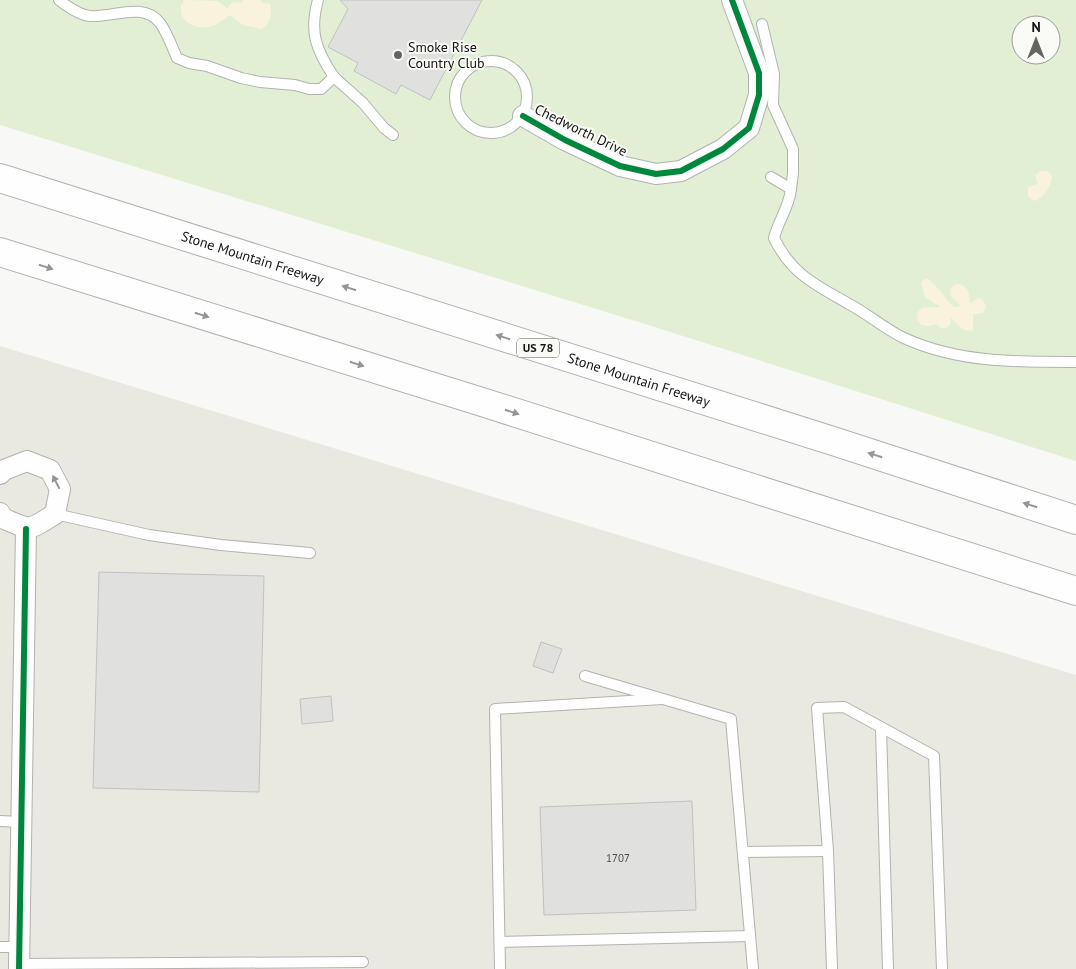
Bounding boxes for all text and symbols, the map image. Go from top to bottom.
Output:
north arrow [1011,15,1061,65]
text: N [1031,18,1041,36]
place label: Smoke Rise Country Club [408,38,485,72]
marker: Smoke Rise Country Club [392,49,404,61]
street label: Chedworth Drive [532,100,630,160]
street label: Stone Mountain Freeway [179,227,327,289]
one-way arrow [39,264,54,271]
one-way arrow [341,283,356,291]
one-way arrow [194,312,209,320]
one-way arrow [496,332,511,340]
road number: US 78 [517,338,559,358]
street label: Stone Mountain Freeway [565,349,713,411]
one-way arrow [349,360,364,368]
one-way arrow [505,408,520,416]
one-way arrow [867,451,882,459]
one-way arrow [52,475,60,489]
one-way arrow [1022,501,1037,508]
house number: 1707 [606,851,630,865]

